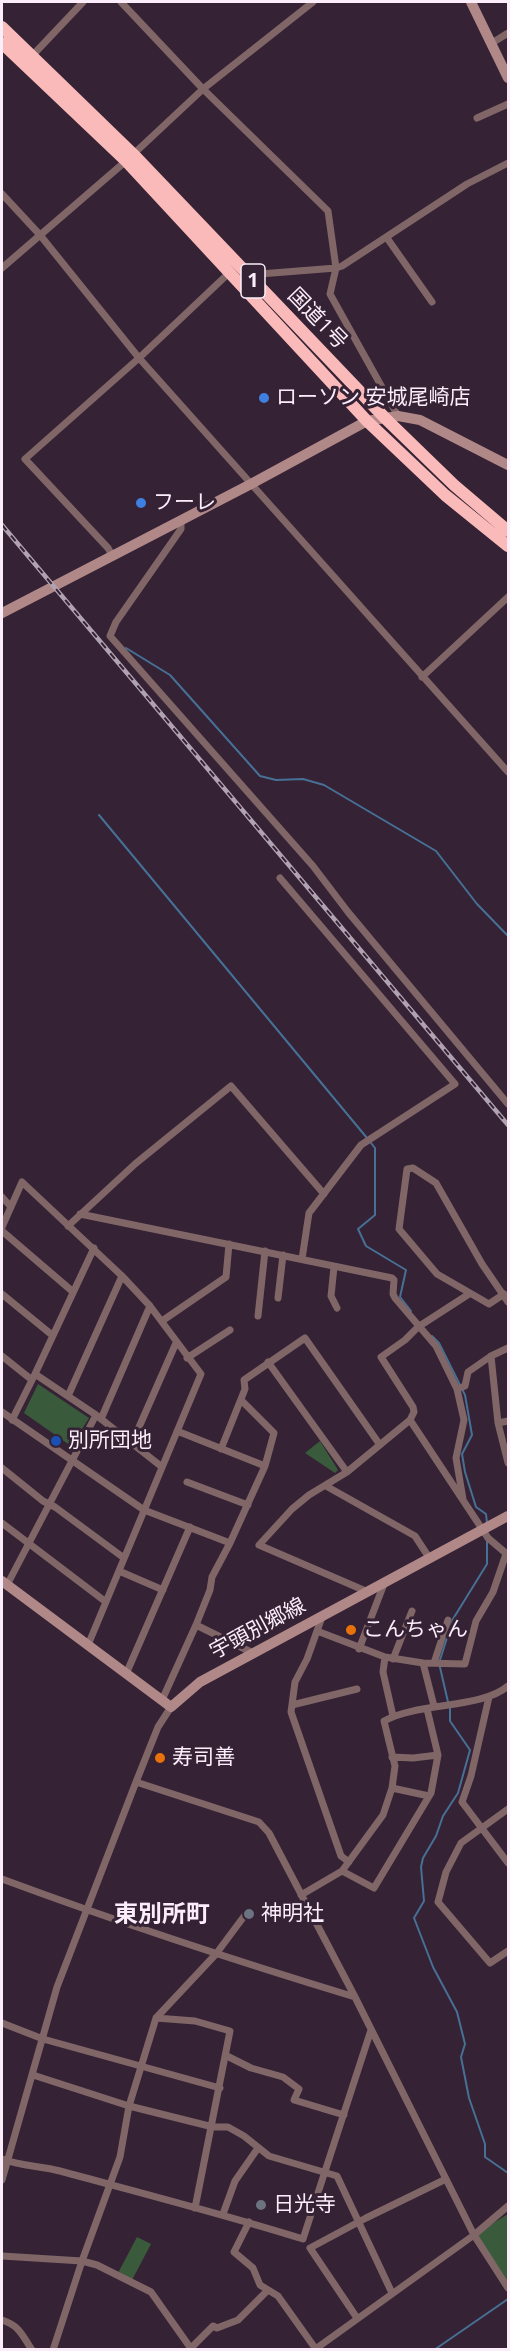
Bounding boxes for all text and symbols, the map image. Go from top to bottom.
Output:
road number: 1 [241,264,265,298]
street label: 国道1号 [282,283,352,355]
place label: ローソン 安城尾崎店 [276,385,470,411]
marker: ローソン 安城尾崎店 [257,391,271,405]
place label: フーレ [153,490,216,516]
marker: フーレ [134,496,148,510]
place label: 別所団地 [68,1428,152,1454]
marker: 別所団地 [49,1434,63,1448]
street label: 宇頭別郷線 [206,1593,310,1665]
place label: こんちゃん [363,1617,468,1643]
marker: こんちゃん [344,1623,358,1637]
place label: 寿司善 [172,1745,235,1771]
marker: 寿司善 [153,1751,167,1765]
district label: 東別所町 [114,1901,210,1929]
place label: 神明社 [261,1901,324,1927]
marker: 神明社 [242,1907,256,1921]
place label: 日光寺 [273,2192,336,2218]
marker: 日光寺 [254,2198,268,2212]

